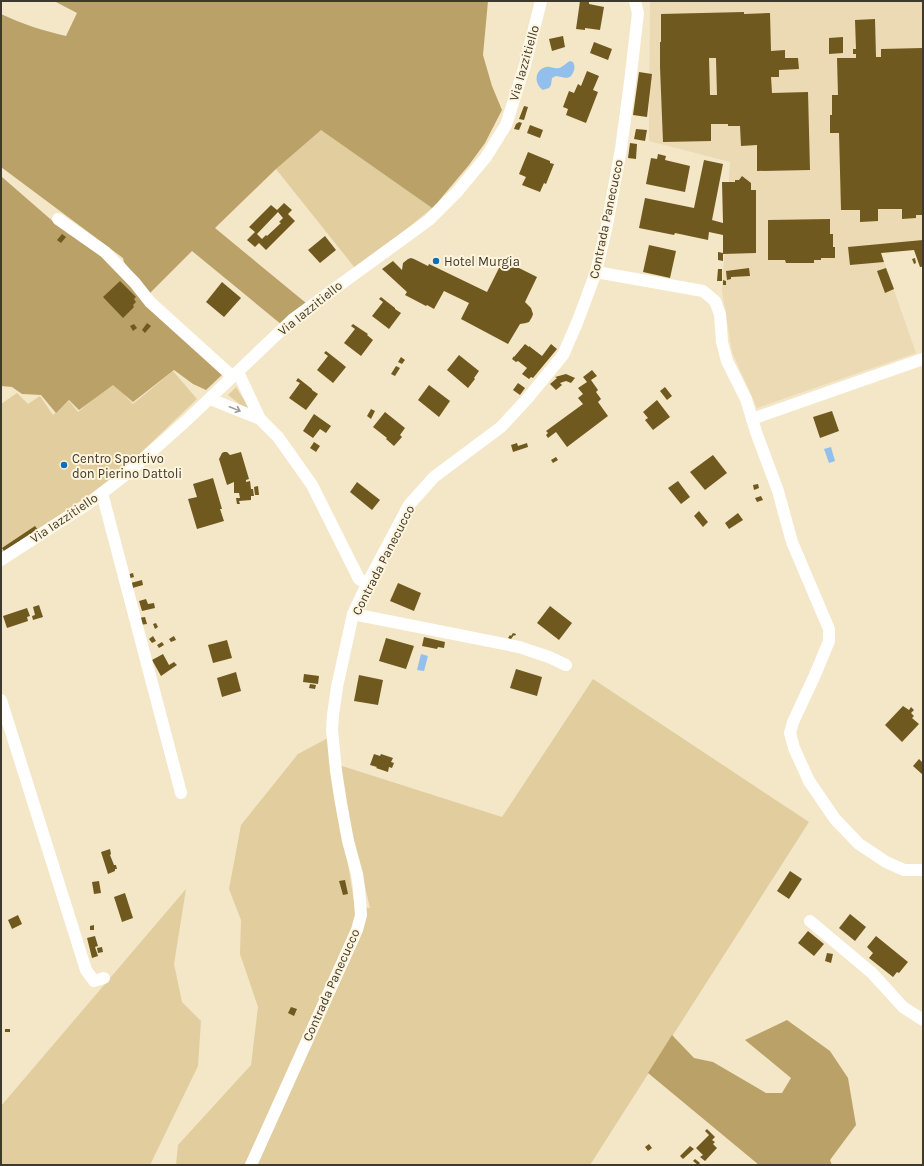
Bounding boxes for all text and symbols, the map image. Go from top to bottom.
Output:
street label: Via Iazzitiello [506,23,542,103]
street label: Contrada Panecucco [586,158,626,280]
place label: Hotel Murgia [444,254,520,269]
marker: Hotel Murgia [431,256,441,266]
street label: Via Iazzitiello [275,278,345,338]
one-way arrow [228,405,240,413]
place label: Centro Sportivo don Pierino Dattoli [72,451,182,481]
marker: Centro Sportivo don Pierino Dattoli [59,460,69,470]
street label: Via Iazzitiello [27,490,101,546]
street label: Contrada Panecucco [349,502,417,618]
street label: Contrada Panecucco [299,926,363,1044]

